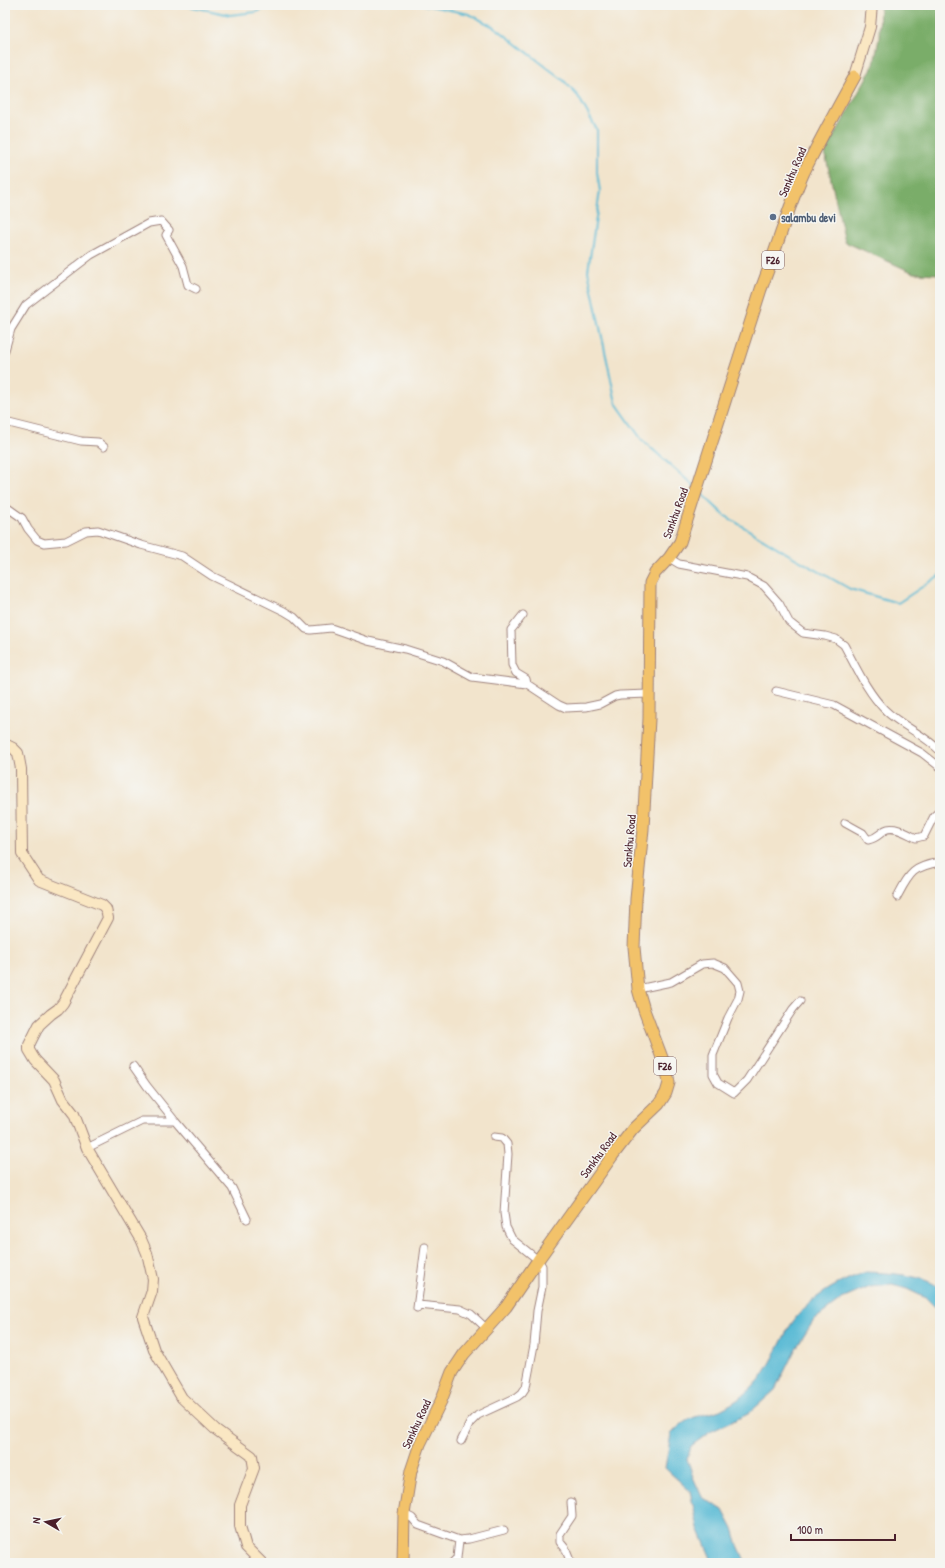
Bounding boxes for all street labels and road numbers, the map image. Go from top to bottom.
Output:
street label: Sankhu Road [774,144,810,200]
road number: F26 [762,251,784,269]
street label: Sankhu Road [658,485,692,541]
street label: Sankhu Road [618,814,640,868]
road number: F26 [654,1057,676,1075]
street label: Sankhu Road [576,1128,621,1181]
street label: Sankhu Road [397,1396,435,1452]

